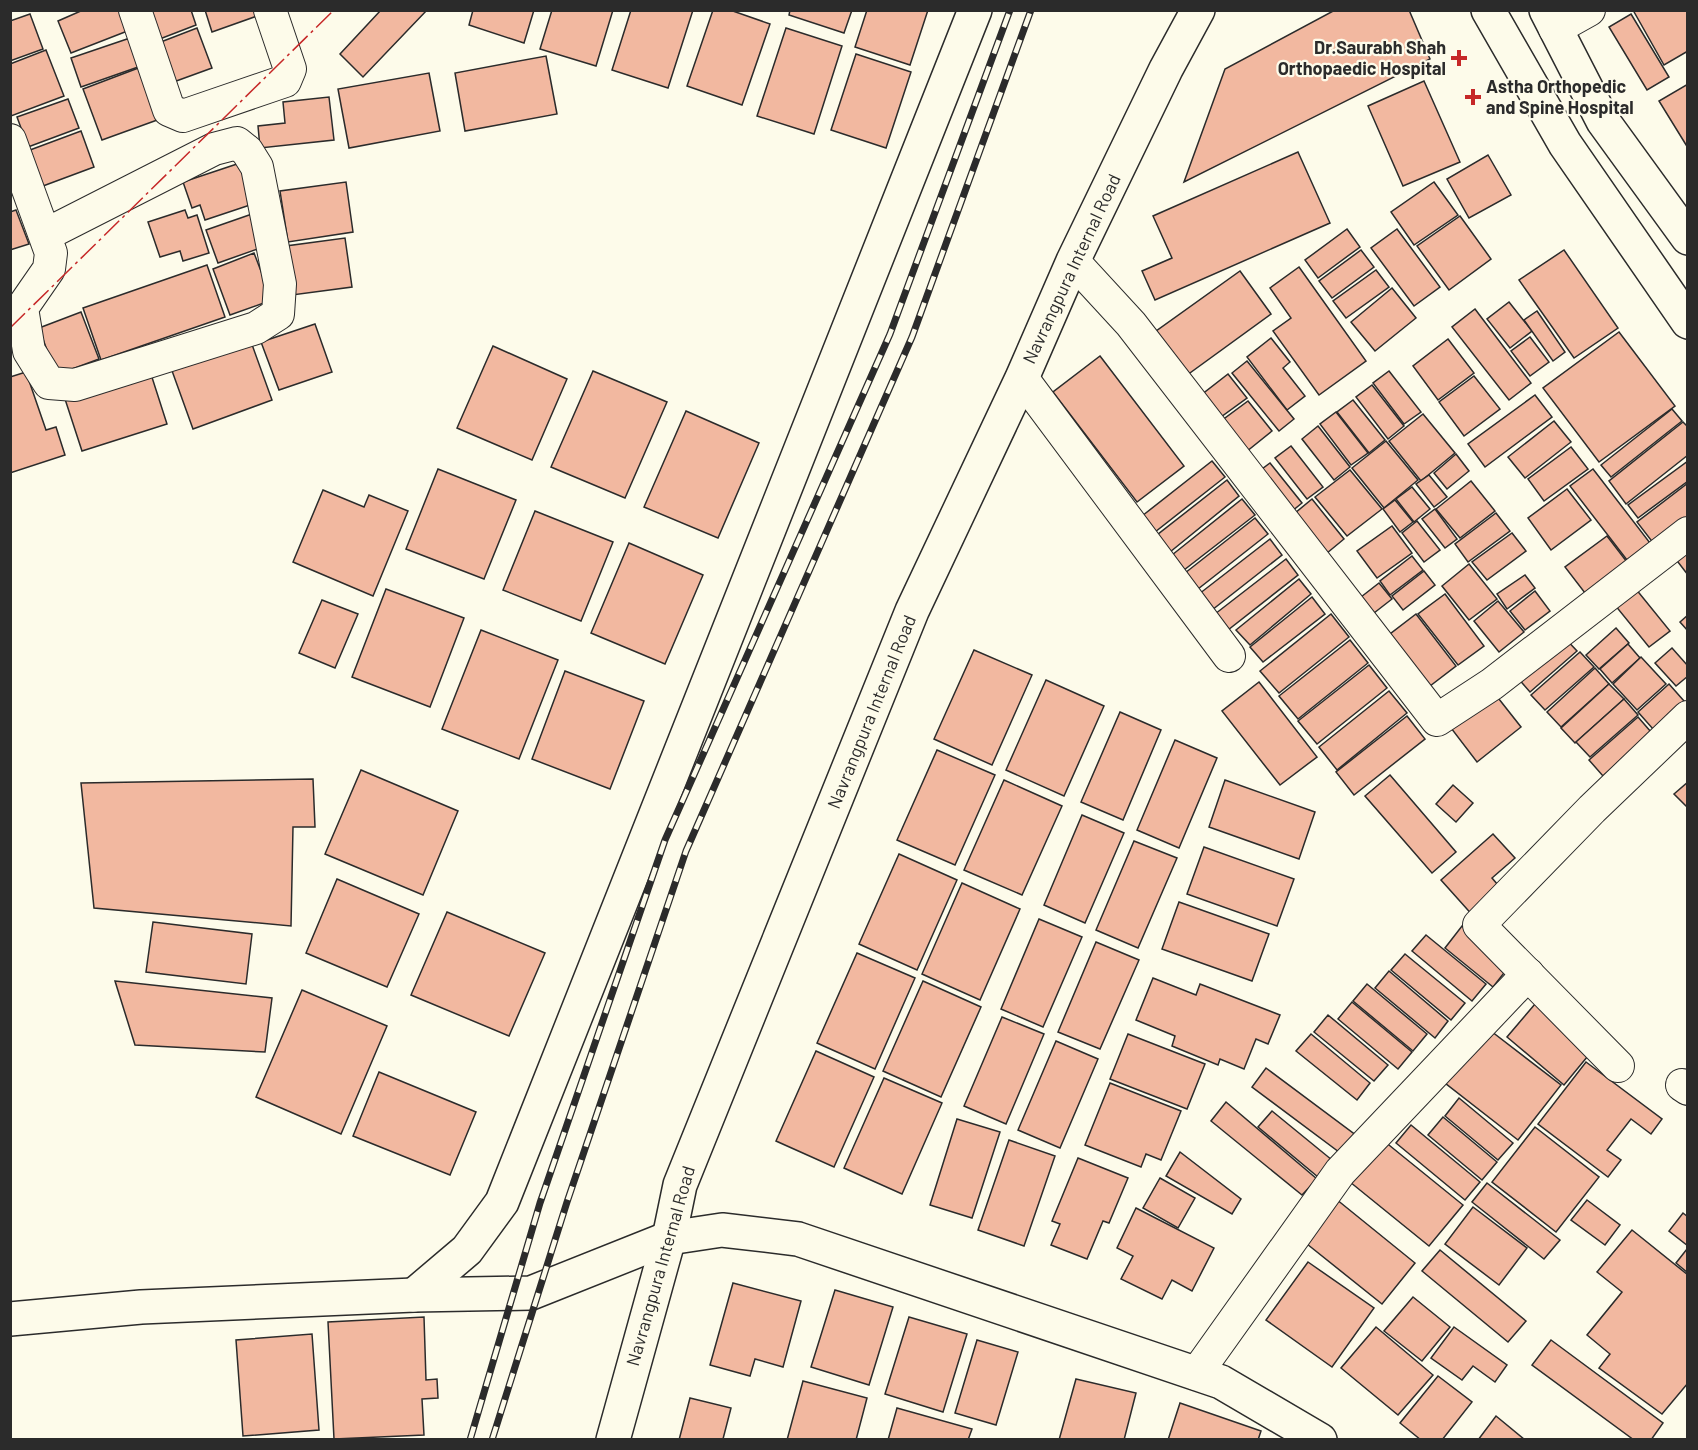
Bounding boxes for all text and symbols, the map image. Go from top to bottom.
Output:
place label: Dr.Saurabh Shah Orthopaedic Hospital [1278,36,1446,79]
marker: Dr.Saurabh Shah Orthopaedic Hospital [1450,49,1468,67]
place label: Astha Orthopedic and Spine Hospital [1486,75,1634,118]
marker: Astha Orthopedic and Spine Hospital [1464,88,1482,106]
street label: Navrangpura Internal Road [1017,170,1125,367]
street label: Navrangpura Internal Road [822,612,920,812]
street label: Navrangpura Internal Road [621,1163,699,1368]

